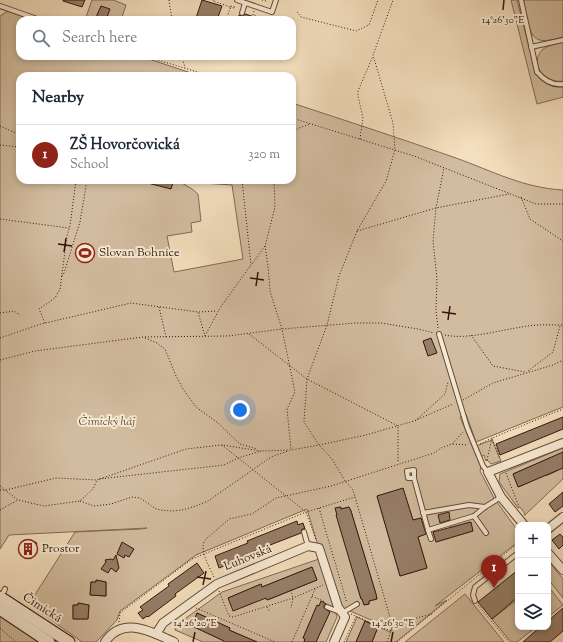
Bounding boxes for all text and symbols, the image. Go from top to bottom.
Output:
text: 14°26'30"E [482,13,524,28]
search box [16,16,296,60]
icon: search [30,27,52,49]
text: Search here [62,28,137,49]
text: Nearby [32,86,84,110]
text: ZŠ Hovorčovická [70,135,180,156]
text: 1 [43,146,47,164]
text: 320 m [248,146,280,164]
text: School [70,156,109,174]
sports icon: Slovan Bohnice [74,242,96,264]
place label: Slovan Bohnice [99,244,180,262]
your location [230,400,250,420]
park label: Čimický háj [79,413,136,431]
map controls [515,522,551,630]
button: + [515,522,551,558]
building icon: Prostor [17,538,39,560]
place label: Prostor [42,540,80,558]
street label: Luhovská [221,540,275,576]
pin: 1 [481,555,507,588]
button: − [515,558,551,594]
street label: Čimická [19,589,66,628]
button: layers [515,594,551,630]
text: 14°26'20"E [173,616,217,631]
text: 14°26'30"E [372,616,414,631]

